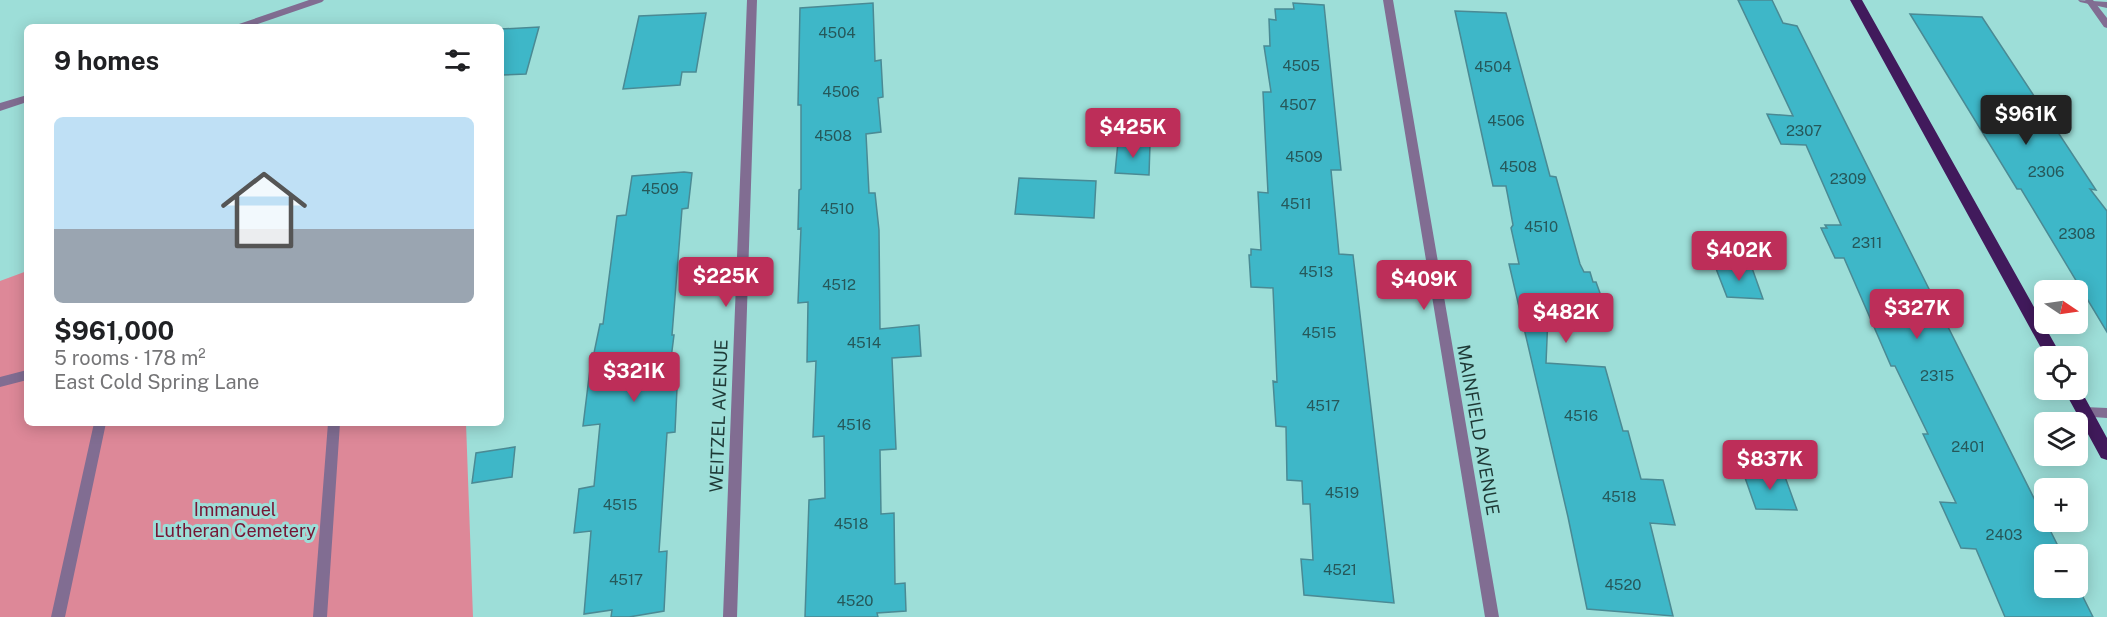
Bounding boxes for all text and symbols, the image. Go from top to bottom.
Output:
house number: 4504 [818,24,856,41]
icon: filters [441,44,474,77]
text: 9 homes [54,45,159,76]
house number: 4505 [1282,57,1320,74]
house number: 4504 [1474,58,1512,75]
house number: 4506 [822,83,860,100]
pin: $961K [1984,95,2068,146]
house number: 4507 [1280,96,1316,113]
text: $961K [1995,102,2057,126]
pin: $425K [1091,108,1175,159]
house number: 4506 [1487,112,1525,129]
text: $425K [1099,115,1167,139]
house number: 2307 [1786,122,1822,139]
house number: 4508 [814,127,852,144]
house number: 4509 [1285,148,1323,165]
icon: home [210,156,318,264]
house number: 4508 [1499,158,1537,175]
house number: 2306 [2028,163,2064,180]
house number: 2309 [1830,170,1866,187]
house number: 4509 [641,180,679,197]
house number: 4511 [1280,195,1312,212]
house number: 4510 [820,200,854,217]
house number: 4510 [1524,218,1558,235]
house number: 2308 [2058,225,2096,242]
pin: $402K [1697,231,1781,282]
house number: 2311 [1852,234,1882,251]
text: $402K [1706,238,1772,262]
pin: $225K [684,257,768,308]
pin: $409K [1382,260,1466,311]
house number: 4513 [1299,263,1333,280]
text: $225K [693,264,759,288]
text: $409K [1390,267,1458,291]
house number: 4512 [822,276,856,293]
north arrow [2034,280,2088,334]
map controls [2034,280,2088,598]
pin: $327K [1875,289,1959,340]
pin: $482K [1524,293,1608,344]
text: $327K [1884,296,1950,320]
text: $482K [1532,300,1600,324]
text: $961,000 [54,315,174,346]
house number: 4515 [1302,324,1336,341]
house number: 4514 [847,334,881,351]
street label: WEITZEL AVENUE [705,339,732,493]
street label: MAINFIELD AVENUE [1453,343,1504,517]
text: 5 rooms · 178 m² [54,346,206,370]
button: locate [2034,346,2088,400]
pin: $321K [592,352,676,403]
text: $321K [603,359,665,383]
house number: 2315 [1920,367,1954,384]
text: East Cold Spring Lane [54,370,259,394]
house number: 4517 [1306,397,1340,414]
house number: 4516 [1564,407,1598,424]
button: layers [2034,412,2088,466]
house number: 4516 [837,416,871,433]
house number: 2401 [1951,438,1985,455]
pin: $837K [1728,440,1812,491]
text: $837K [1737,447,1803,471]
button: + [2034,478,2088,532]
house number: 4519 [1325,484,1359,501]
house number: 4518 [1602,488,1636,505]
house number: 4515 [603,496,637,513]
park label: Immanuel Lutheran Cemetery [154,499,316,541]
house number: 4518 [834,515,868,532]
house number: 2403 [1986,526,2022,543]
button: − [2034,544,2088,598]
house number: 4521 [1323,561,1357,578]
house number: 4517 [609,571,643,588]
house number: 4520 [1604,576,1642,593]
house number: 4520 [836,592,874,609]

